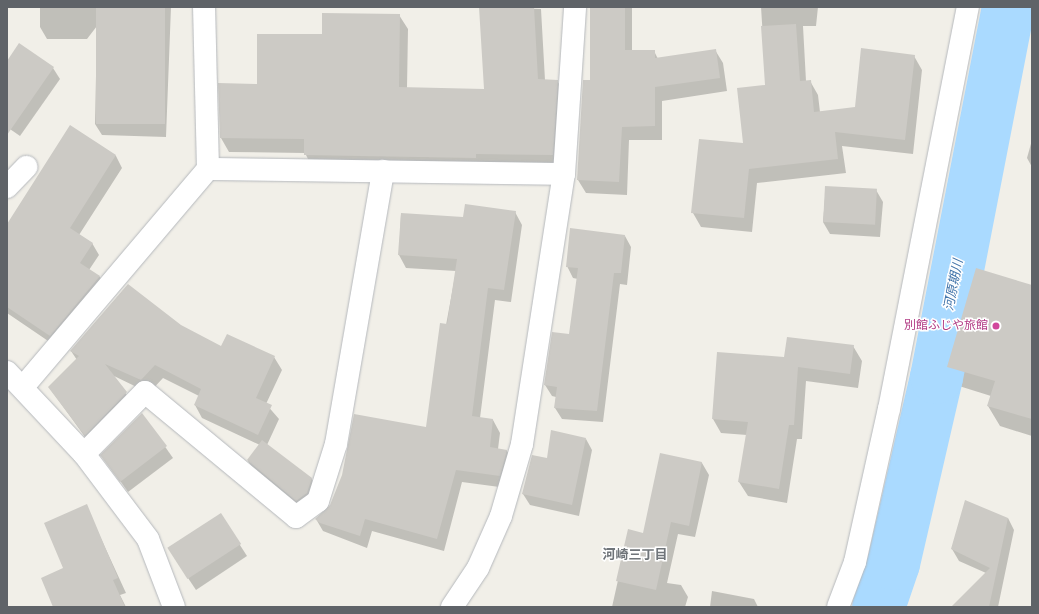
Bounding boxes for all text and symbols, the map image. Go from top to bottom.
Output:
water label: 河原期川 [941,258,967,312]
place label: 別館ふじや旅館 [904,319,988,333]
marker: 別館ふじや旅館 [991,321,1001,331]
district label: 河崎三丁目 [603,547,667,563]

